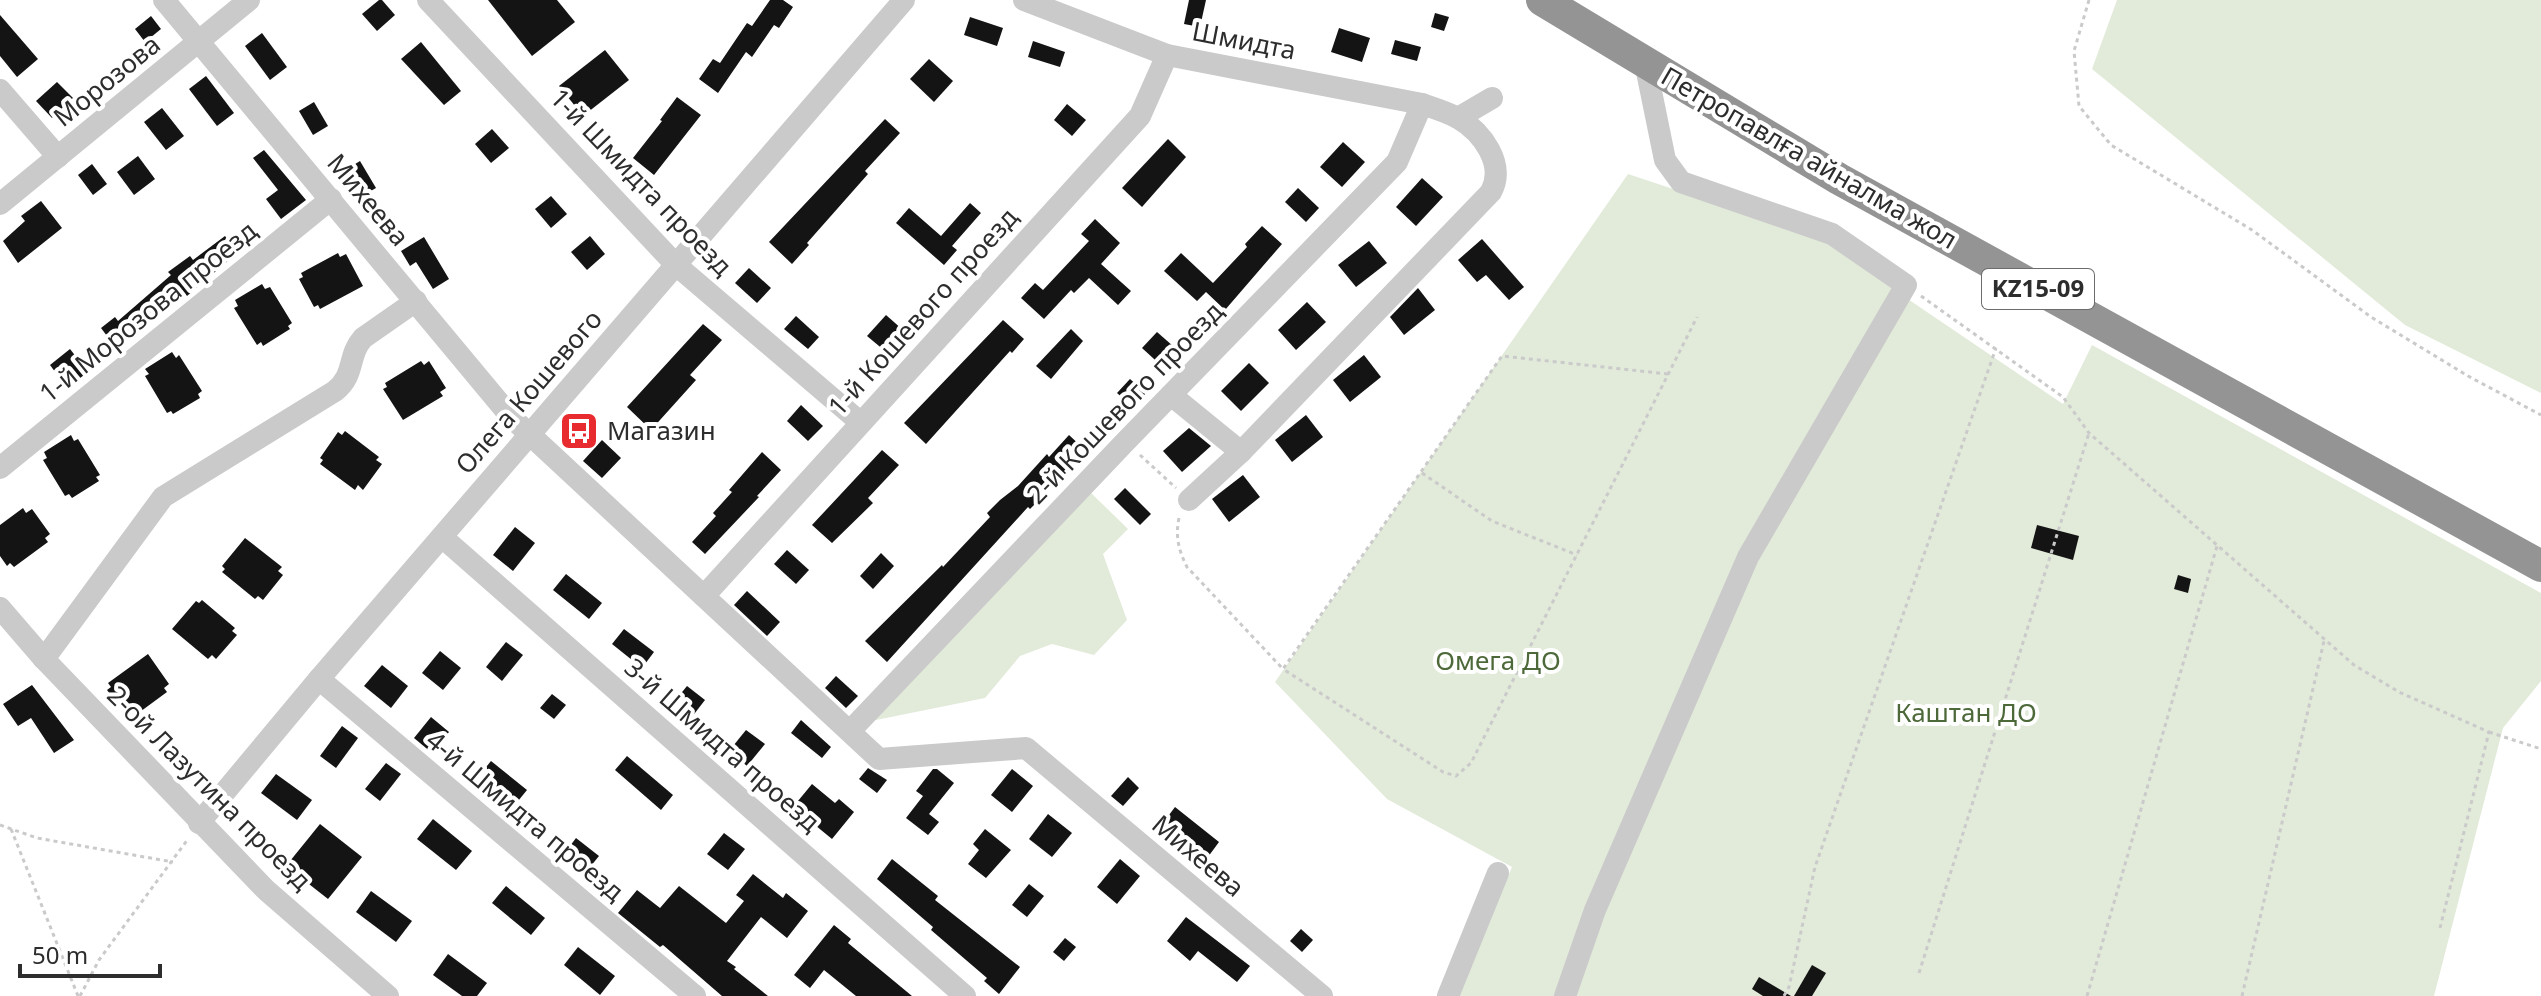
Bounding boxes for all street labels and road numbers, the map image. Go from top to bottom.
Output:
street label: Шмидта [1189,12,1299,68]
street label: Морозова [45,26,167,134]
street label: Петропавлға айналма жол [1655,58,1964,257]
street label: 1-й Шмидта проезд [543,80,741,283]
street label: Михеева [320,146,418,253]
street label: 1-й Кошевого проезд [819,199,1025,423]
street label: 1-й Морозова проезд [31,212,264,410]
road number: KZ15-09 [1982,269,2094,309]
street label: 2-й Кошевого проезд [1018,293,1231,511]
street label: Олега Кошевого [447,301,610,481]
street label: 3-й Шмидта проезд [617,649,828,839]
street label: 2-ой Лазутина проезд [100,677,320,897]
street label: 4-й Шмидта проезд [419,722,632,909]
street label: Михеева [1145,806,1252,904]

